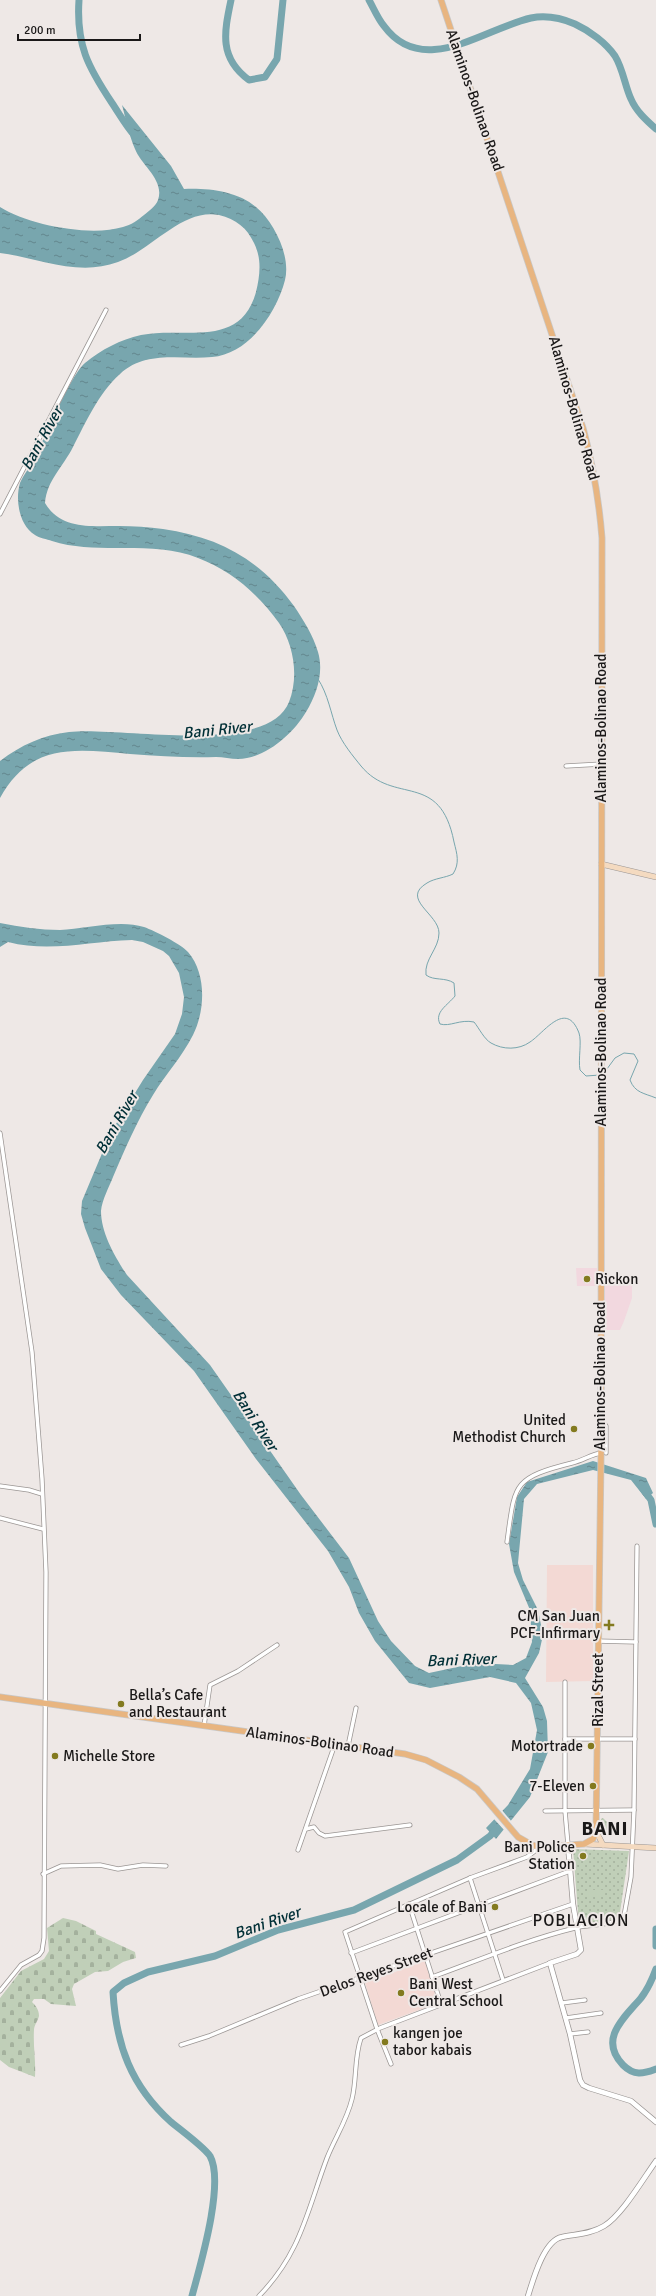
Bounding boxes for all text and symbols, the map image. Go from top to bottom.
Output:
scale bar [18,16,140,42]
text: 200 m [24,23,56,38]
street label: Alaminos-Bolinao Road [442,27,508,173]
street label: Alaminos-Bolinao Road [545,334,603,482]
water label: Bani River [16,402,68,474]
street label: Alaminos-Bolinao Road [592,653,610,803]
water label: Bani River [182,716,255,744]
street label: Alaminos-Bolinao Road [592,977,610,1127]
water label: Bani River [91,1086,144,1157]
place label: Rickon [595,1270,638,1288]
marker: Rickon [582,1274,592,1284]
street label: Alaminos-Bolinao Road [591,1301,609,1451]
water label: Bani River [228,1386,284,1457]
place label: United Methodist Church [452,1411,566,1446]
marker: United Methodist Church [569,1424,579,1434]
place label: CM San Juan PCF-Infirmary [510,1607,600,1642]
marker: CM San Juan PCF-Infirmary [603,1619,615,1631]
water label: Bani River [426,1649,498,1671]
street label: Rizal Street [589,1653,607,1727]
place label: Bella’s Cafe and Restaurant [129,1686,226,1721]
marker: Bella’s Cafe and Restaurant [116,1699,126,1709]
street label: Alaminos-Bolinao Road [245,1723,395,1761]
place label: Motortrade [511,1737,583,1755]
marker: Motortrade [586,1741,596,1751]
place label: Michelle Store [63,1747,155,1765]
marker: Michelle Store [50,1751,60,1761]
place label: 7-Eleven [529,1777,585,1795]
marker: 7-Eleven [588,1781,598,1791]
district label: BANI [582,1817,629,1841]
place label: Bani Police Station [504,1838,575,1873]
marker: Bani Police Station [578,1851,588,1861]
place label: Locale of Bani [397,1898,487,1916]
water label: Bani River [231,1902,305,1944]
marker: Locale of Bani [490,1902,500,1912]
district label: POBLACION [533,1910,630,1931]
street label: Delos Reyes Street [317,1943,435,2001]
place label: Bani West Central School [409,1975,503,2010]
marker: Bani West Central School [396,1988,406,1998]
place label: kangen joe tabor kabais [393,2024,472,2059]
marker: kangen joe tabor kabais [380,2037,390,2047]

